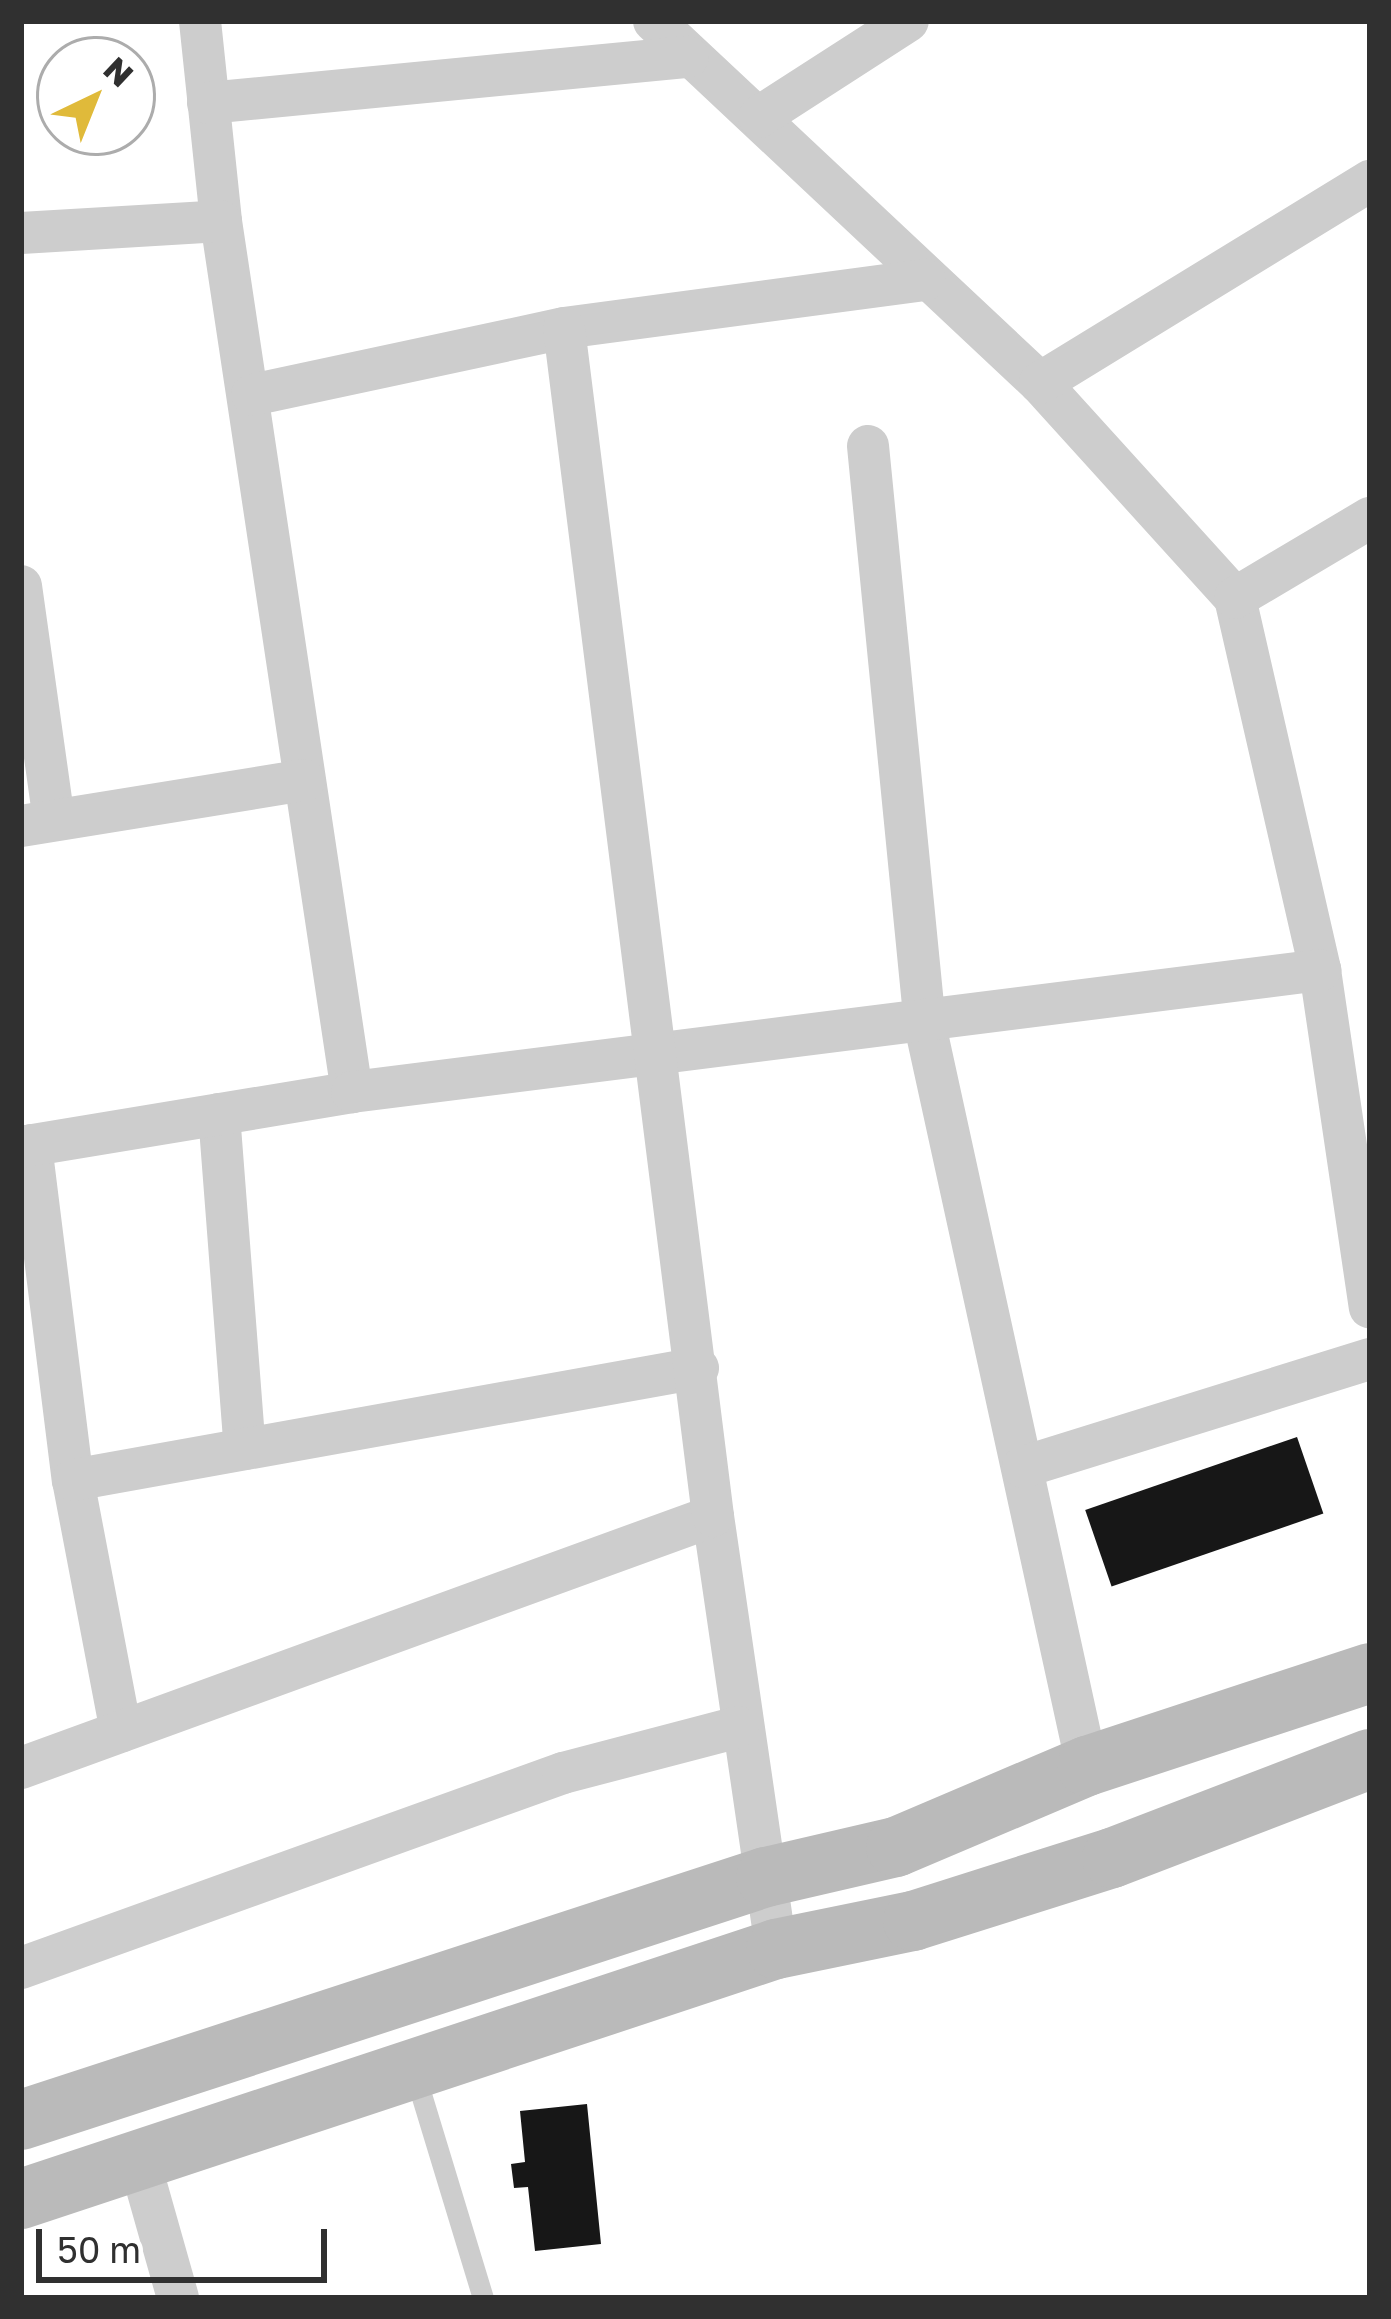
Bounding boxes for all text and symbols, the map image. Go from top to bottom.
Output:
north arrow [36,36,156,156]
text: N [96,49,141,94]
scale bar [42,2205,333,2279]
text: 50 m [57,2228,141,2271]

